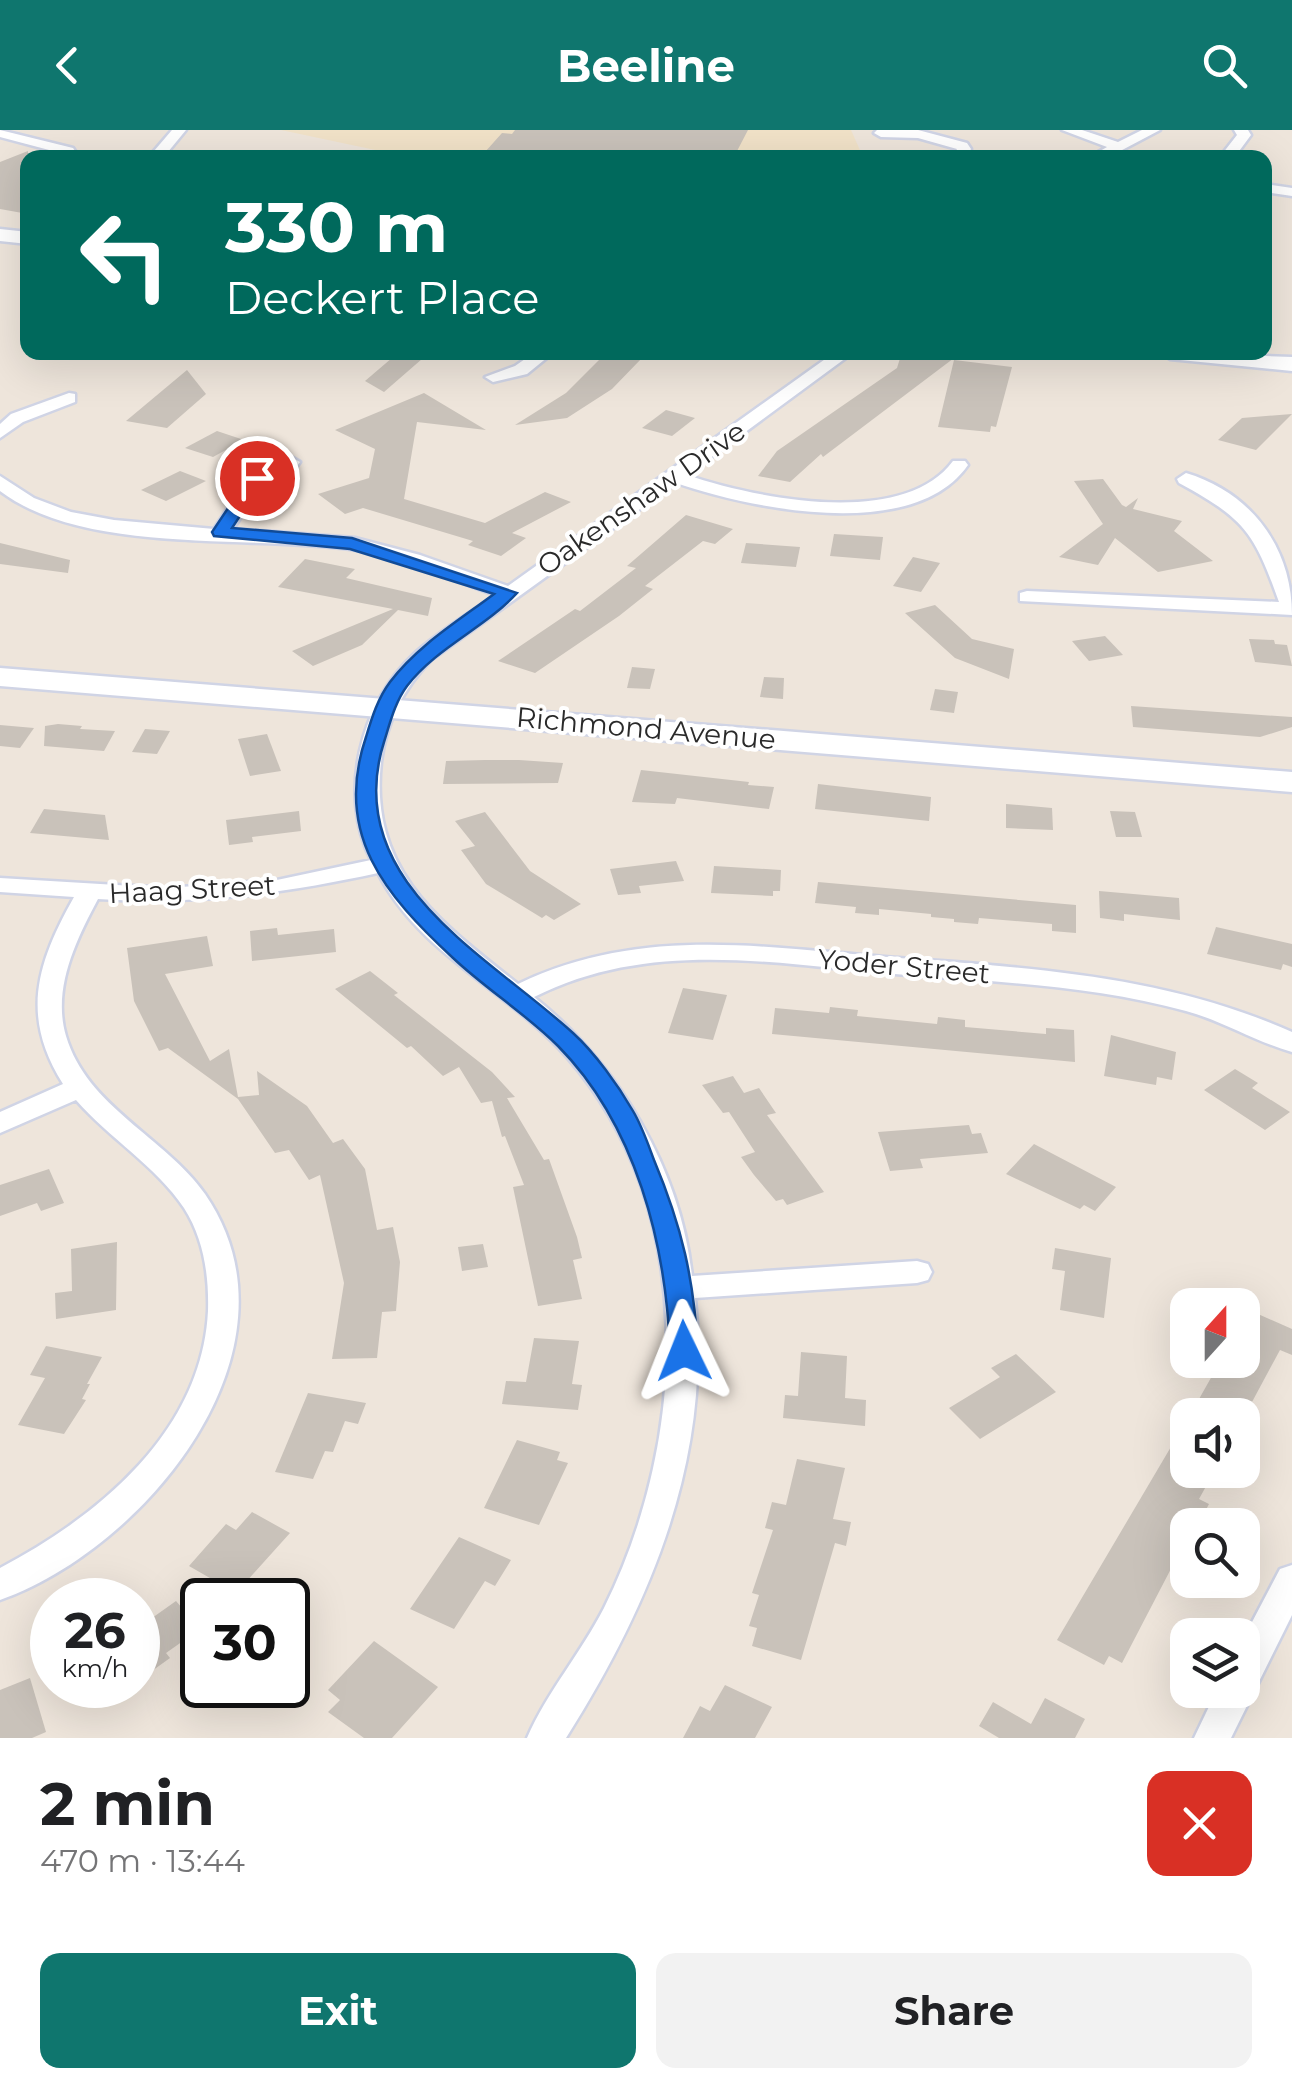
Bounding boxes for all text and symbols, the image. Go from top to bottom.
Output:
icon: back [40,38,95,93]
text: Beeline [557,38,735,93]
icon: search [1197,38,1252,93]
text: 330 m [225,184,448,270]
icon: left [60,190,190,320]
text: Deckert Place [225,270,539,325]
street label: Oakenshaw Drive [530,413,752,583]
pin [215,436,300,521]
icon: arrive [230,451,285,506]
street label: Richmond Avenue [515,700,777,756]
street label: Haag Street [108,868,276,910]
street label: Yoder Street [816,942,992,990]
north arrow [1170,1288,1260,1378]
map controls [1170,1288,1260,1708]
position arrow [632,1299,736,1403]
button: sound [1170,1398,1260,1488]
button: search [1170,1508,1260,1598]
speed limit sign: 30 [180,1578,310,1708]
text: 26 [64,1600,126,1661]
button: layers [1170,1618,1260,1708]
text: km/h [62,1653,128,1683]
text: 2 min [40,1767,215,1840]
button: close [1147,1771,1252,1876]
text: 470 m · 13:44 [40,1841,245,1880]
button: Exit [40,1953,636,2068]
button: Share [656,1953,1252,2068]

